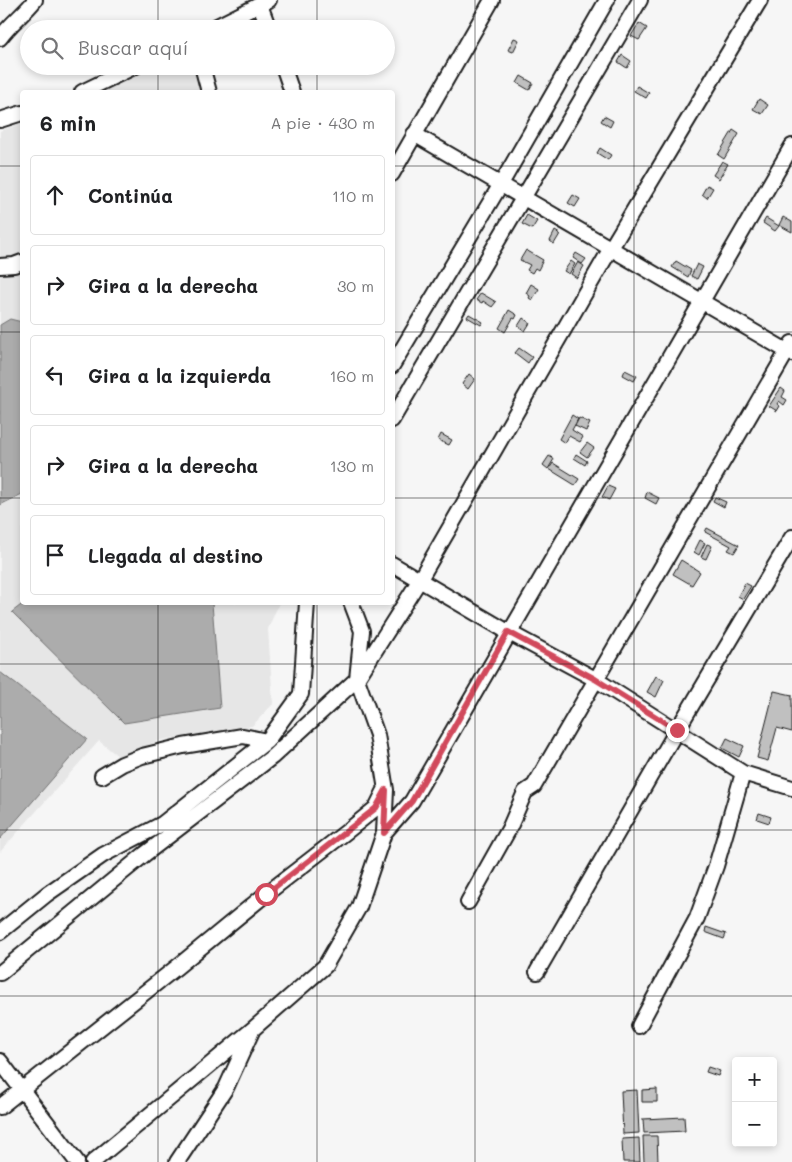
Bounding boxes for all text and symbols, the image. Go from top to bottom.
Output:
search box [20,20,395,75]
icon: search [38,34,66,62]
text: Buscar aquí [78,35,188,60]
text: 6 min [40,109,96,136]
text: A pie · 430 m [270,112,375,133]
icon: ahead [41,181,69,209]
text: Continúa [88,183,173,208]
text: 110 m [332,185,374,206]
icon: right [41,271,69,299]
text: Gira a la derecha [88,273,258,298]
text: 30 m [337,275,374,296]
icon: left [41,361,69,389]
text: Gira a la izquierda [88,363,271,388]
text: 160 m [329,365,374,386]
icon: right [41,451,69,479]
text: Gira a la derecha [88,453,258,478]
text: 130 m [330,455,374,476]
icon: arrive [41,541,69,569]
text: Llegada al destino [88,543,263,568]
route end [666,719,689,742]
route start [255,883,278,906]
map controls [732,1057,777,1147]
button: + [732,1057,777,1102]
button: − [732,1102,777,1147]

